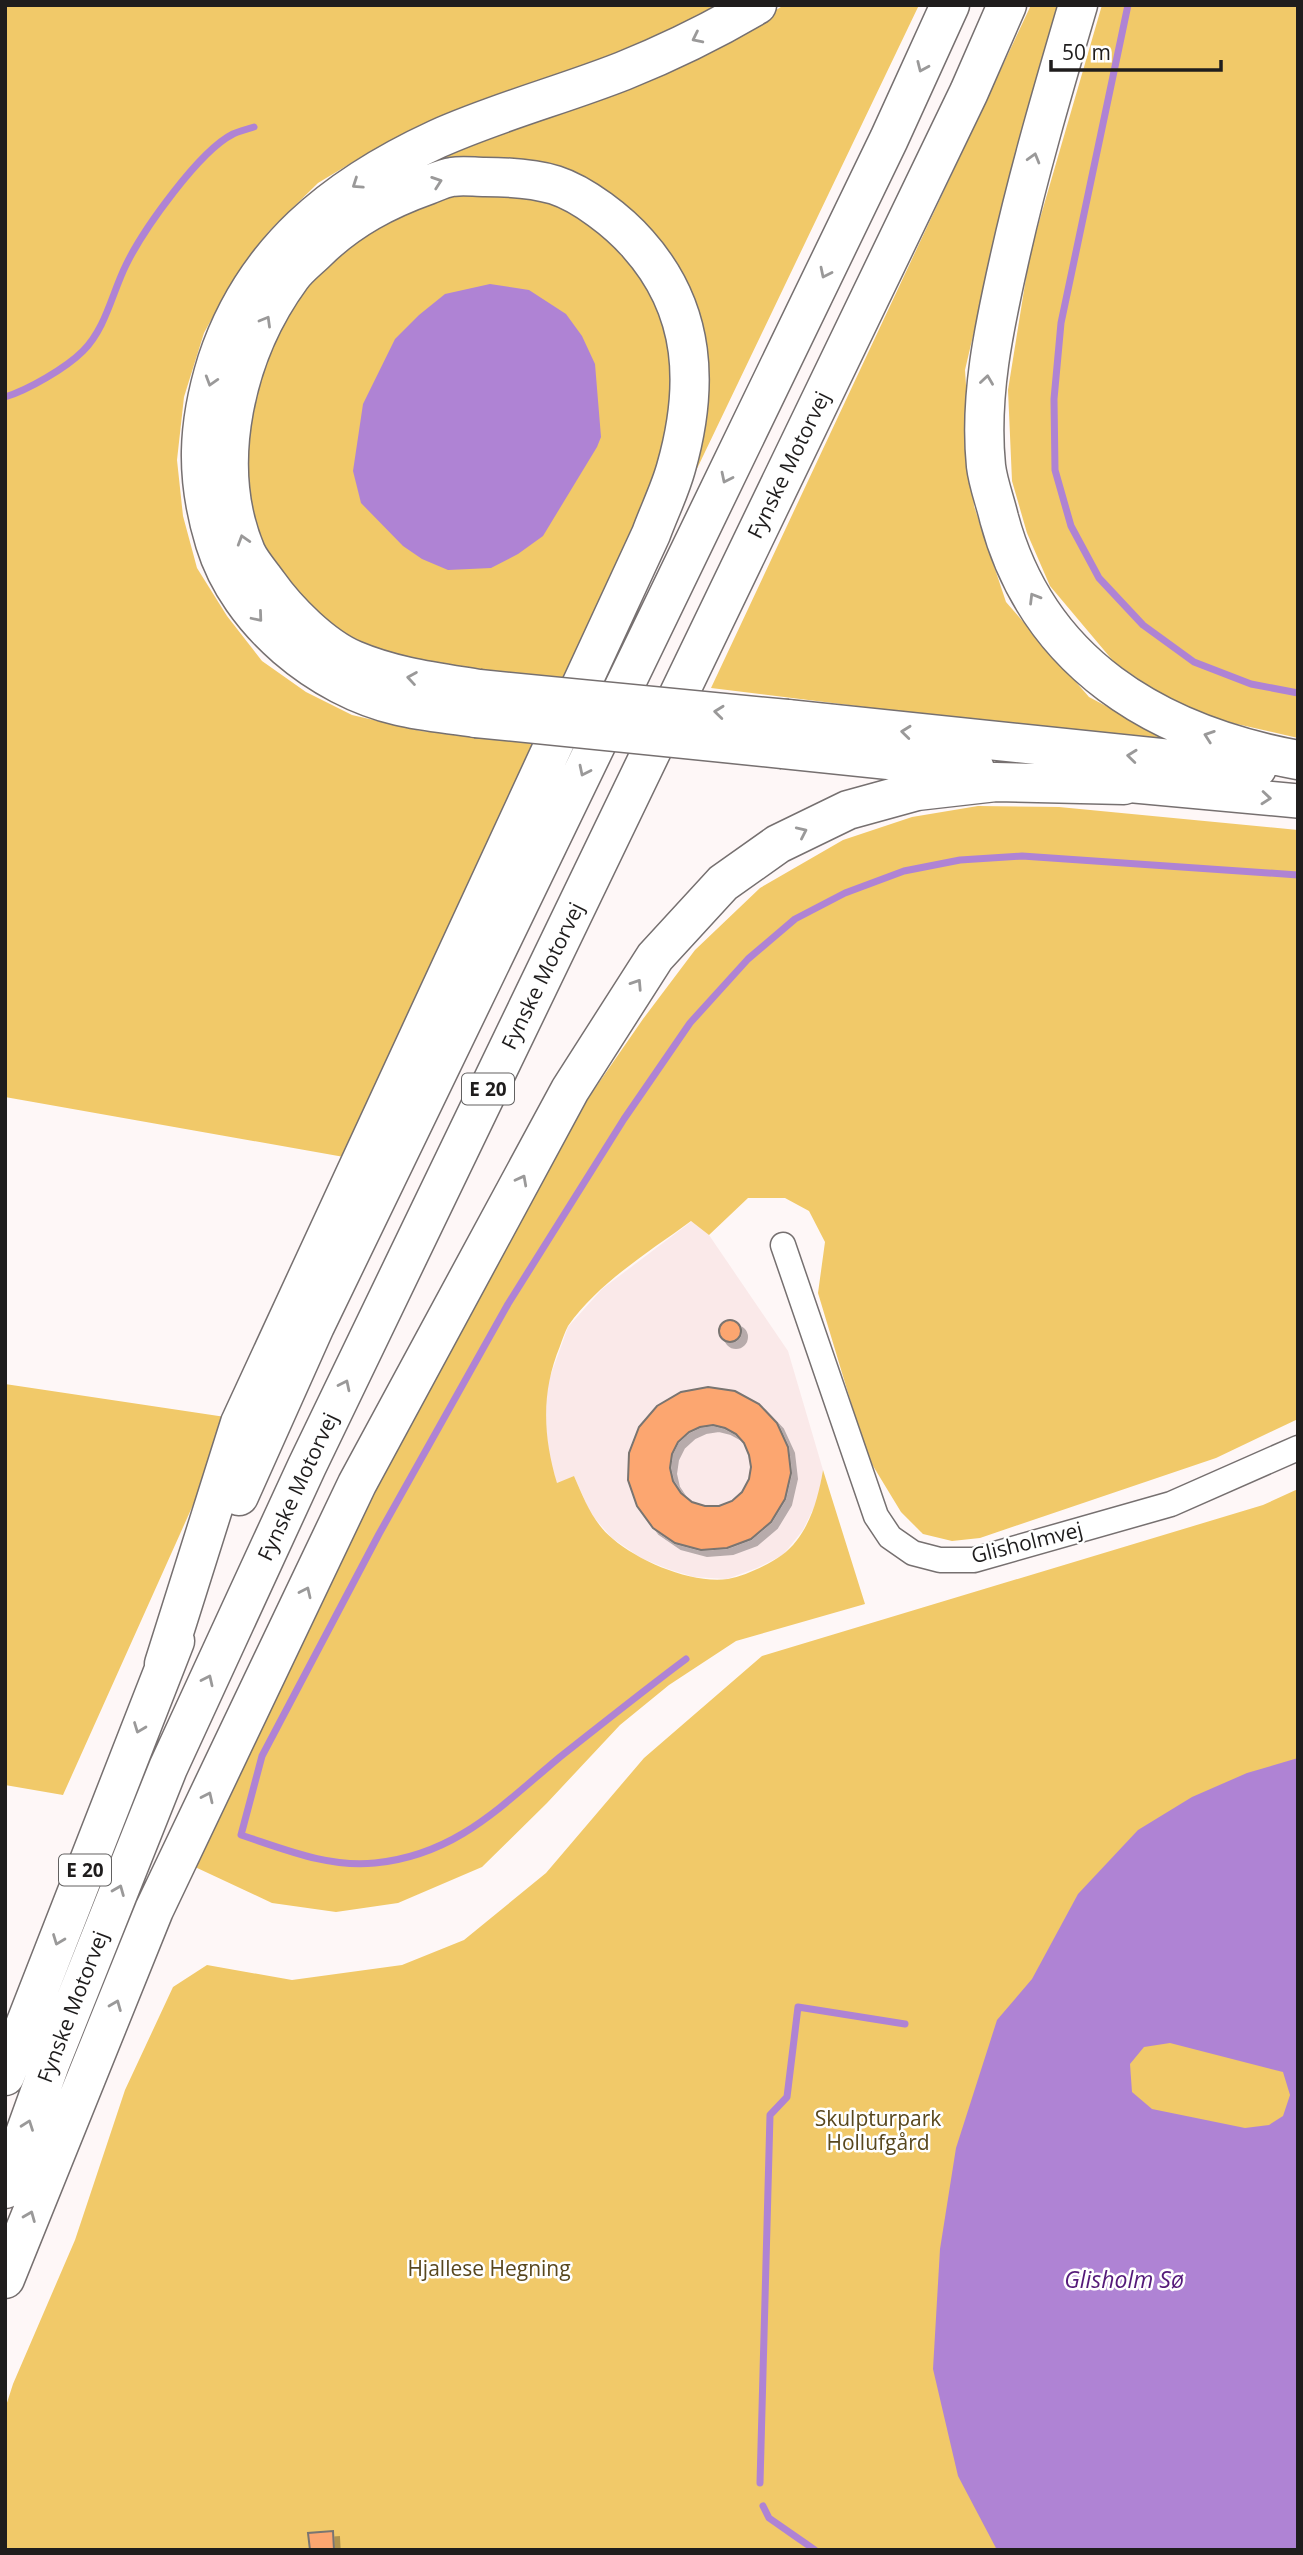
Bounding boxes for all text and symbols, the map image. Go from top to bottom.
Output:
scale bar [1051,28,1221,72]
one-way arrow [692,30,704,44]
text: 50 m [1062,38,1111,66]
one-way arrow [916,60,930,73]
one-way arrow [1026,152,1041,164]
one-way arrow [352,176,365,188]
one-way arrow [430,176,442,190]
one-way arrow [819,266,833,278]
one-way arrow [257,316,270,329]
one-way arrow [205,374,220,386]
one-way arrow [979,375,994,386]
street label: Fynske Motorvej [740,386,836,543]
one-way arrow [720,471,734,483]
one-way arrow [237,535,252,547]
one-way arrow [1029,593,1042,606]
one-way arrow [250,609,262,622]
one-way arrow [406,671,418,686]
one-way arrow [713,705,725,720]
one-way arrow [900,725,911,740]
one-way arrow [1203,730,1215,744]
one-way arrow [1126,749,1137,764]
one-way arrow [578,764,592,776]
one-way arrow [1260,790,1271,805]
one-way arrow [795,826,807,840]
street label: Fynske Motorvej [494,897,590,1054]
one-way arrow [629,979,642,992]
road number: E 20 [462,1074,514,1105]
one-way arrow [513,1175,527,1187]
one-way arrow [337,1380,351,1392]
street label: Fynske Motorvej [251,1408,344,1565]
street label: Glisholmvej [968,1515,1085,1569]
one-way arrow [297,1587,311,1599]
one-way arrow [200,1675,214,1688]
one-way arrow [134,1721,148,1733]
one-way arrow [200,1792,214,1804]
road number: E 20 [59,1854,111,1886]
one-way arrow [111,1884,125,1896]
street label: Fynske Motorvej [30,1927,114,2087]
one-way arrow [52,1933,66,1945]
one-way arrow [107,1999,121,2011]
park label: Skulpturpark Hollufgård [815,2104,941,2156]
one-way arrow [20,2119,34,2131]
one-way arrow [22,2210,36,2222]
park label: Hjallese Hegning [407,2254,571,2282]
water label: Glisholm Sø [1064,2263,1184,2295]

